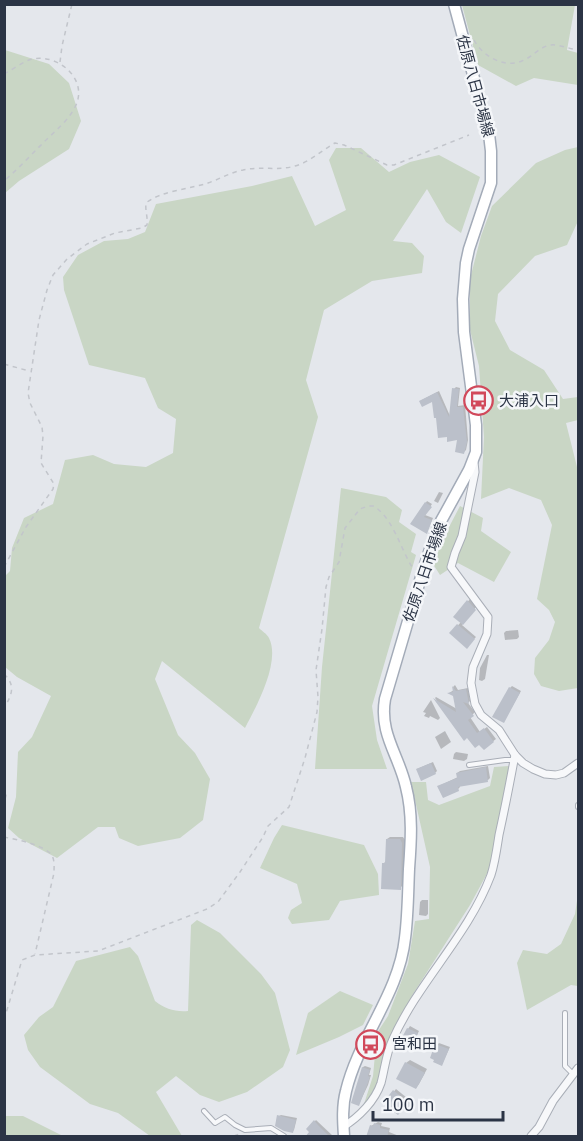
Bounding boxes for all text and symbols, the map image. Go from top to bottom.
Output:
street label: 佐原八日市場線 [453,33,498,139]
bus stop icon: 大浦入口 [462,385,494,417]
place label: 大浦入口 [499,391,559,410]
street label: 佐原八日市場線 [398,519,451,625]
bus stop icon: 宮和田 [355,1028,387,1060]
place label: 宮和田 [392,1034,437,1053]
scale bar [373,1084,504,1122]
text: 100 m [382,1093,434,1116]

